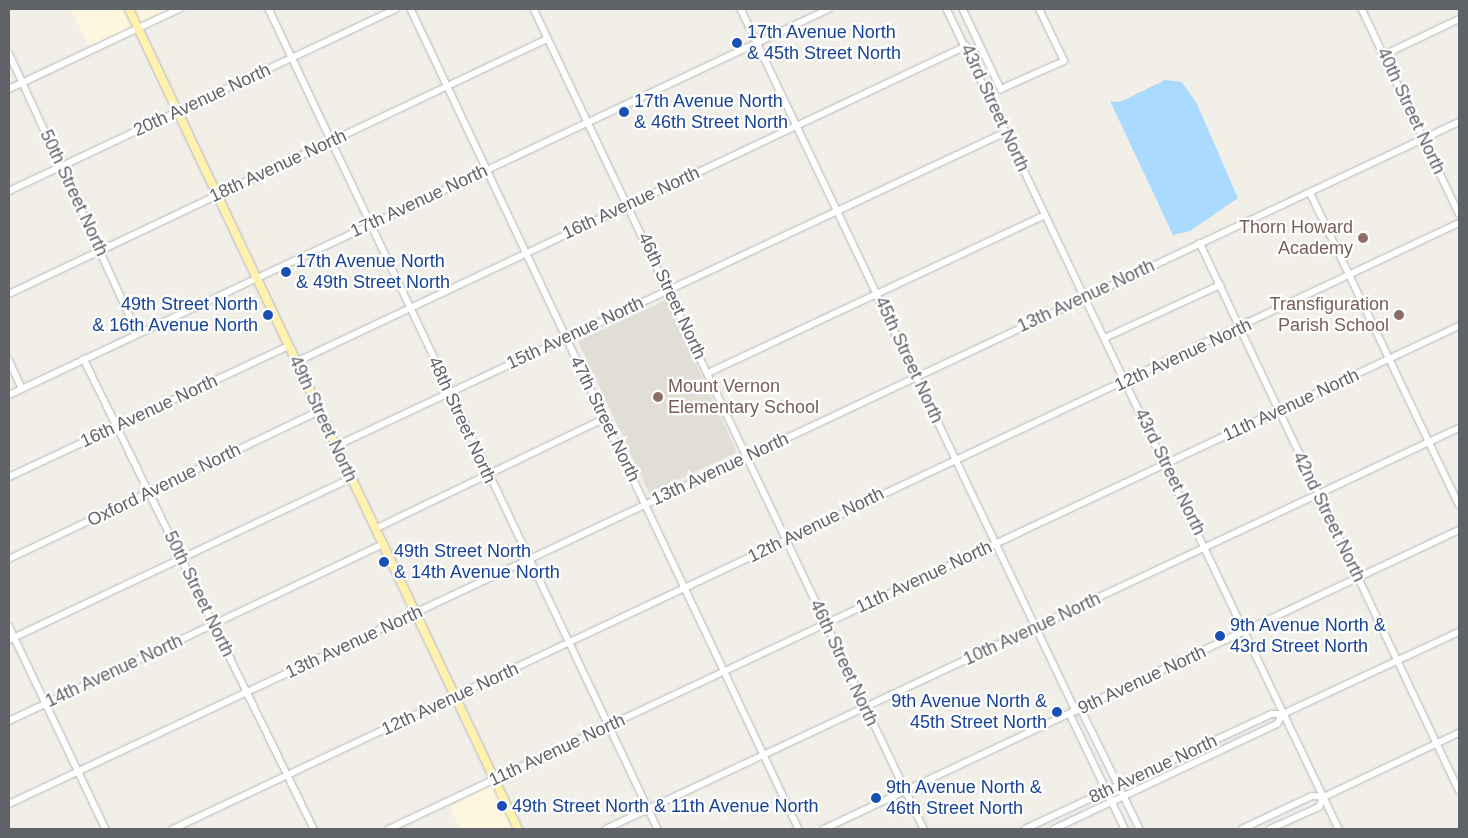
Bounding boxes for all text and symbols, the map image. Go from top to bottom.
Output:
place label: 17th Avenue North & 45th Street North [747,22,901,64]
marker: 17th Avenue North & 45th Street North [731,37,743,49]
street label: 43rd Street North [956,41,1034,175]
street label: 40th Street North [1372,44,1450,178]
street label: 20th Avenue North [130,59,274,141]
place label: 17th Avenue North & 46th Street North [634,91,788,134]
marker: 17th Avenue North & 46th Street North [618,106,630,118]
street label: 18th Avenue North [206,125,350,207]
street label: 50th Street North [35,126,113,260]
street label: 17th Avenue North [347,160,491,242]
street label: 16th Avenue North [559,162,703,244]
place label: Thorn Howard Academy [1239,217,1353,260]
street label: 46th Street North [633,229,711,363]
marker: Thorn Howard Academy [1357,232,1369,244]
place label: 17th Avenue North & 49th Street North [296,251,450,294]
street label: 13th Avenue North [1014,255,1158,337]
marker: 17th Avenue North & 49th Street North [280,266,292,278]
street label: 15th Avenue North [503,292,647,374]
street label: 45th Street North [870,293,948,427]
place label: 49th Street North & 16th Avenue North [91,294,258,336]
place label: Transfiguration Parish School [1270,294,1389,336]
marker: 49th Street North & 16th Avenue North [262,309,274,321]
marker: Transfiguration Parish School [1393,309,1405,321]
street label: 12th Avenue North [1111,314,1255,396]
street label: 49th Street North [284,352,362,486]
street label: 48th Street North [423,353,501,487]
street label: 47th Street North [565,353,645,485]
street label: 11th Avenue North [1219,364,1363,446]
street label: 16th Avenue North [77,370,221,452]
place label: Mount Vernon Elementary School [668,376,819,418]
marker: Mount Vernon Elementary School [652,391,664,403]
street label: 43rd Street North [1130,405,1210,539]
street label: 13th Avenue North [648,428,792,510]
street label: Oxford Avenue North [83,438,245,532]
street label: 42nd Street North [1288,448,1370,586]
street label: 12th Avenue North [744,482,888,568]
street label: 50th Street North [159,528,239,660]
street label: 11th Avenue North [852,536,996,618]
place label: 49th Street North & 14th Avenue North [394,541,561,584]
marker: 49th Street North & 14th Avenue North [378,556,390,568]
street label: 10th Avenue North [960,588,1104,670]
street label: 46th Street North [805,596,883,730]
street label: 13th Avenue North [282,601,426,683]
place label: 9th Avenue North & 43rd Street North [1230,615,1387,658]
street label: 14th Avenue North [42,630,186,712]
marker: 9th Avenue North & 43rd Street North [1214,630,1226,642]
street label: 9th Avenue North [1074,641,1210,719]
street label: 12th Avenue North [378,658,522,740]
place label: 9th Avenue North & 45th Street North [890,691,1047,734]
marker: 9th Avenue North & 45th Street North [1051,706,1063,718]
street label: 11th Avenue North [485,709,629,791]
street label: 8th Avenue North [1085,730,1221,808]
place label: 9th Avenue North & 46th Street North [886,777,1043,820]
marker: 9th Avenue North & 46th Street North [870,792,882,804]
place label: 49th Street North & 11th Avenue North [512,795,820,817]
marker: 49th Street North & 11th Avenue North [496,800,508,812]

